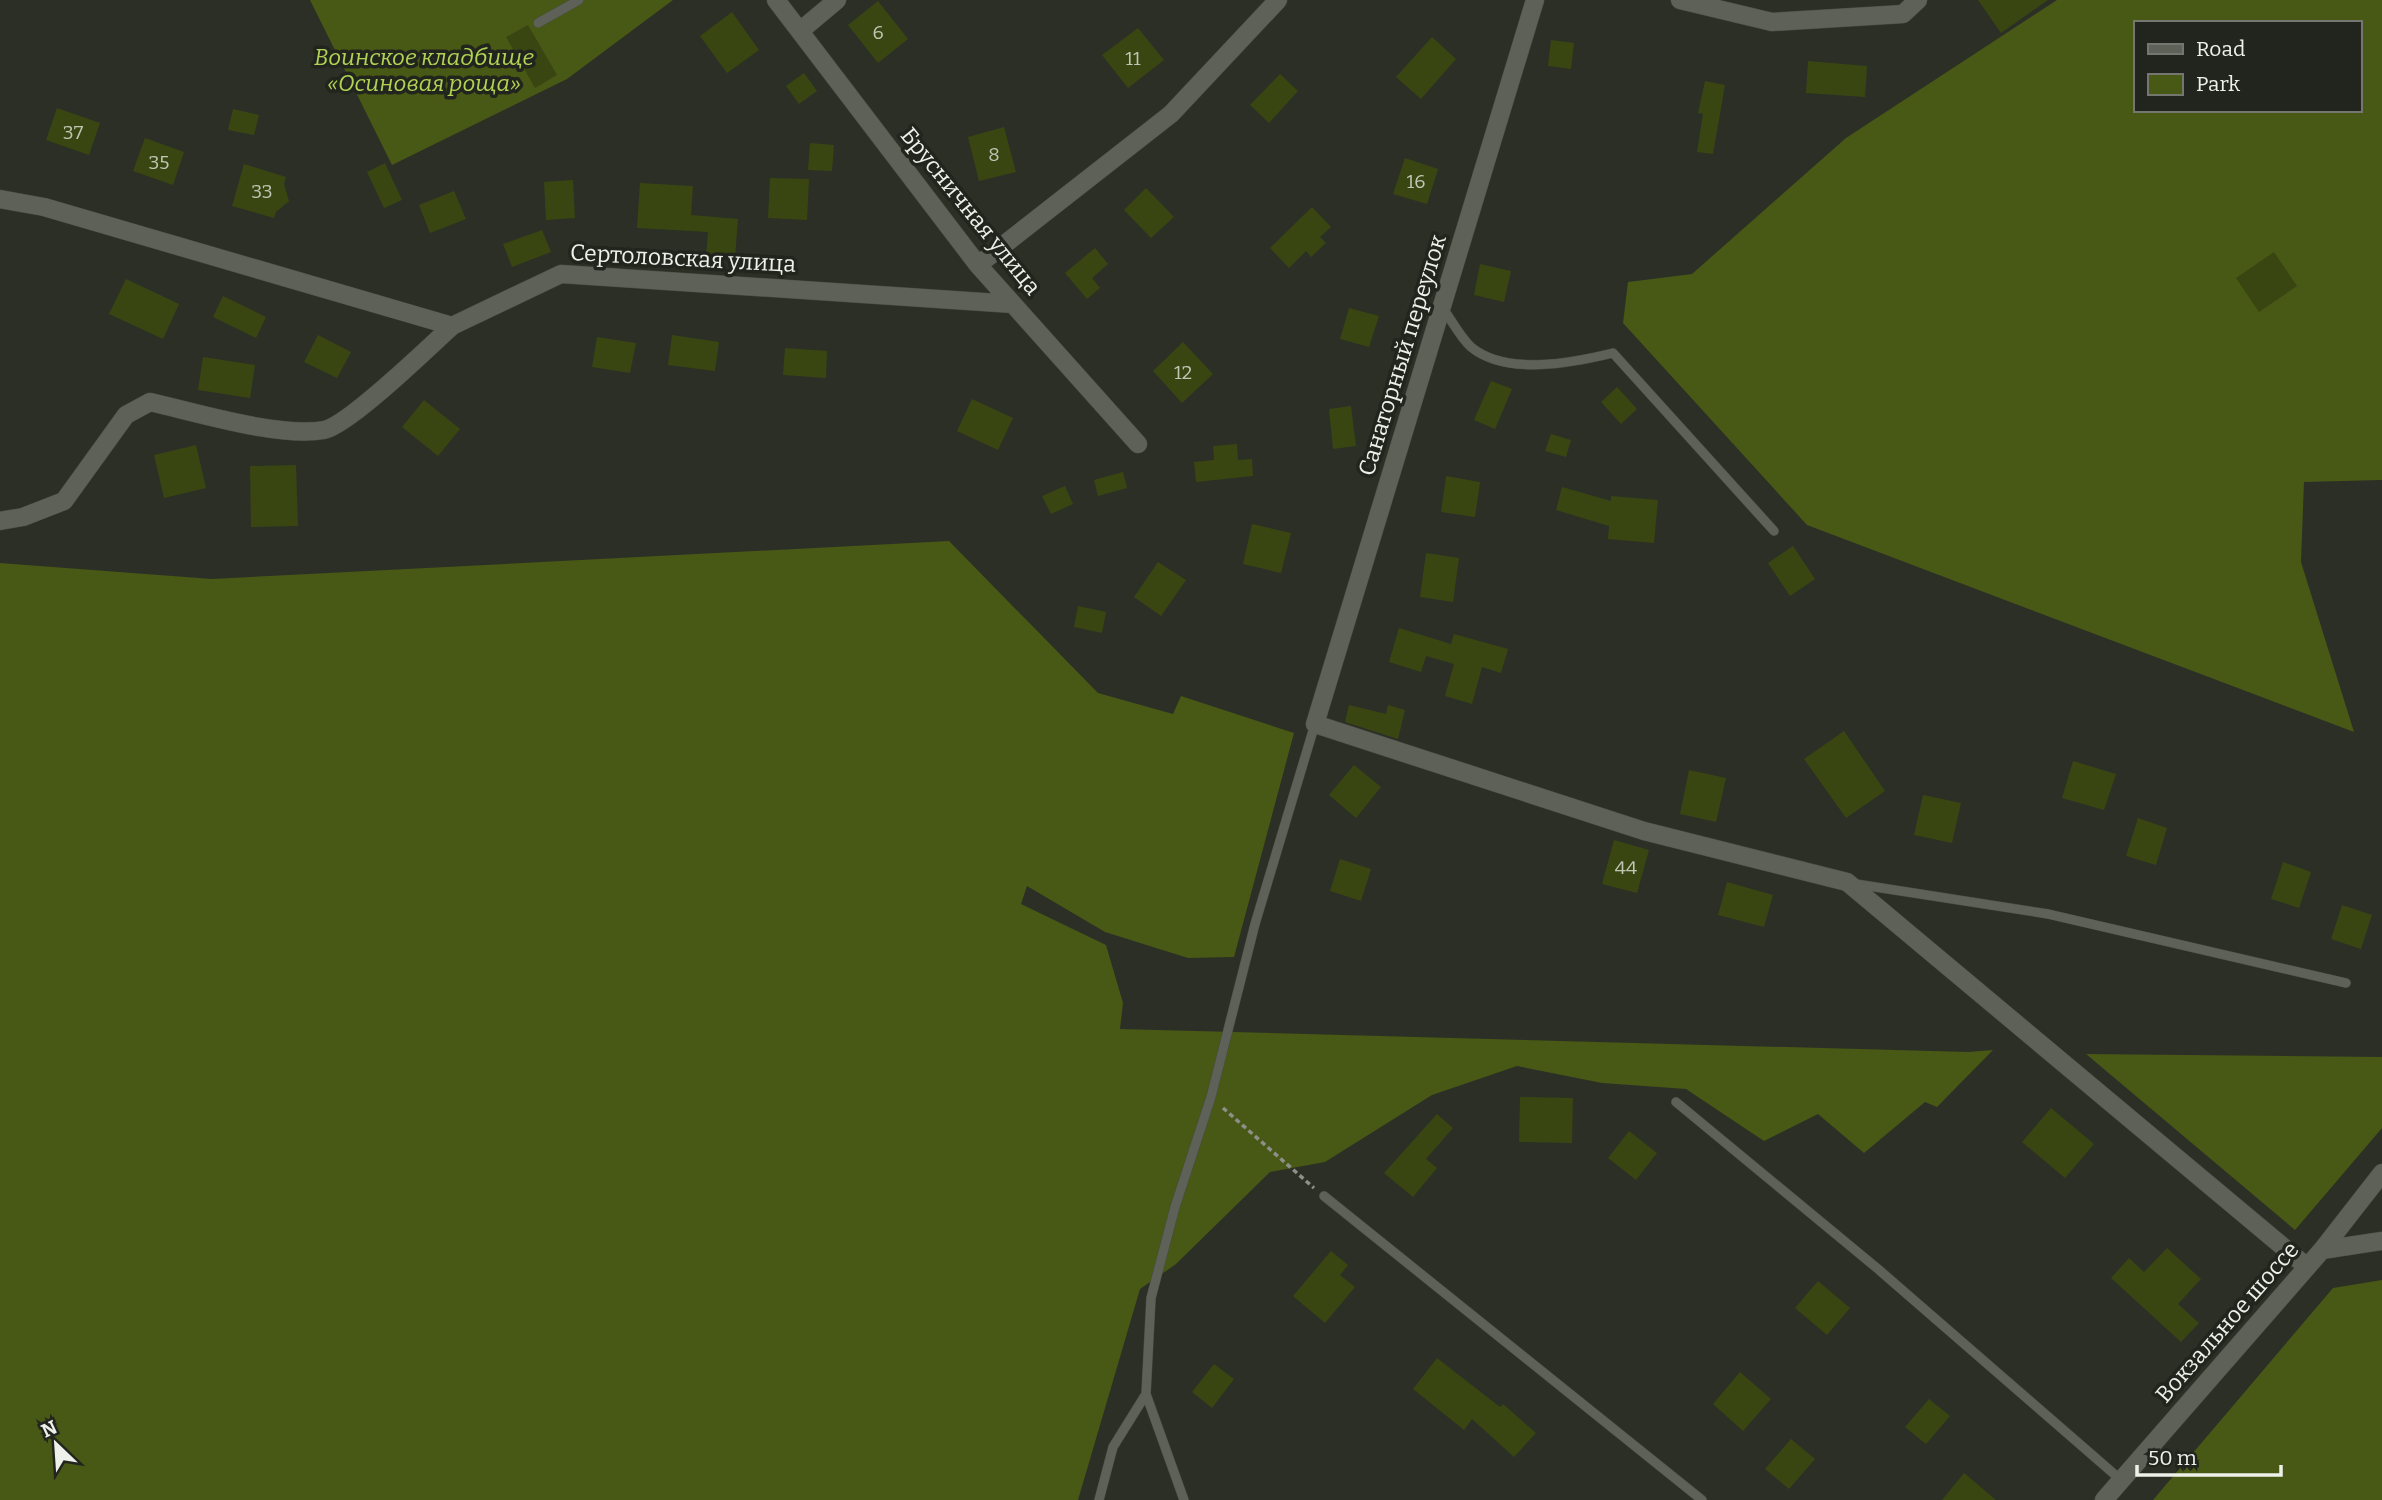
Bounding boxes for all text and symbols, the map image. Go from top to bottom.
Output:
house number: 6 [872,21,884,44]
legend [2134,21,2361,112]
text: Road [2196,36,2245,62]
park label: Воинское кладбище «Осиновая роща» [314,43,534,97]
house number: 11 [1125,47,1141,70]
text: Park [2196,71,2240,97]
house number: 37 [63,121,84,144]
street label: Брусничная улица [895,122,1047,301]
house number: 8 [988,143,1000,166]
house number: 35 [149,151,169,174]
house number: 16 [1407,170,1425,193]
house number: 33 [251,180,273,203]
street label: Санаторный переулок [1352,231,1452,479]
street label: Сертоловская улица [569,238,797,278]
house number: 12 [1174,361,1192,384]
house number: 44 [1615,856,1637,879]
street label: Вокзальное шоссе [2149,1236,2305,1408]
north arrow [21,1409,91,1479]
text: N [38,1415,61,1443]
scale bar [2137,1434,2280,1478]
text: 50 m [2148,1445,2197,1471]

